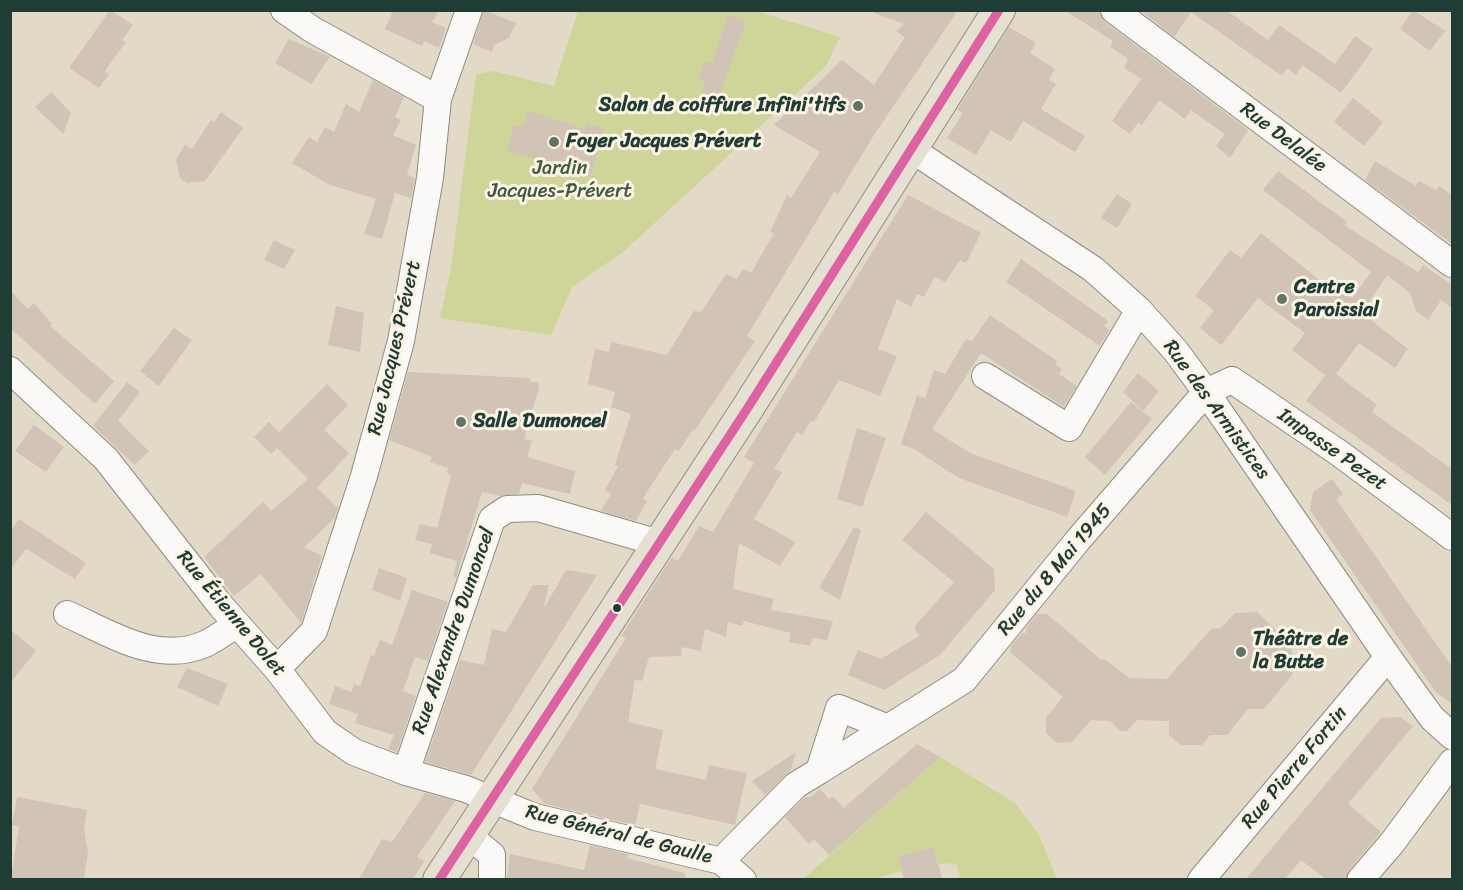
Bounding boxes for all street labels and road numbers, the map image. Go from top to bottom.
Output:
street label: Rue Delalée [1235,98,1331,178]
street label: Rue Jacques Prévert [363,258,427,438]
street label: Rue des Armistices [1157,336,1275,484]
street label: Impasse Pezet [1273,404,1391,496]
street label: Rue du 8 Mai 1945 [993,499,1117,641]
street label: Rue Alexandre Dumoncel [407,525,501,737]
street label: Rue Étienne Dolet [171,546,291,682]
street label: Rue Pierre Fortin [1237,702,1353,834]
street label: Rue Général de Gaulle [523,800,715,870]

